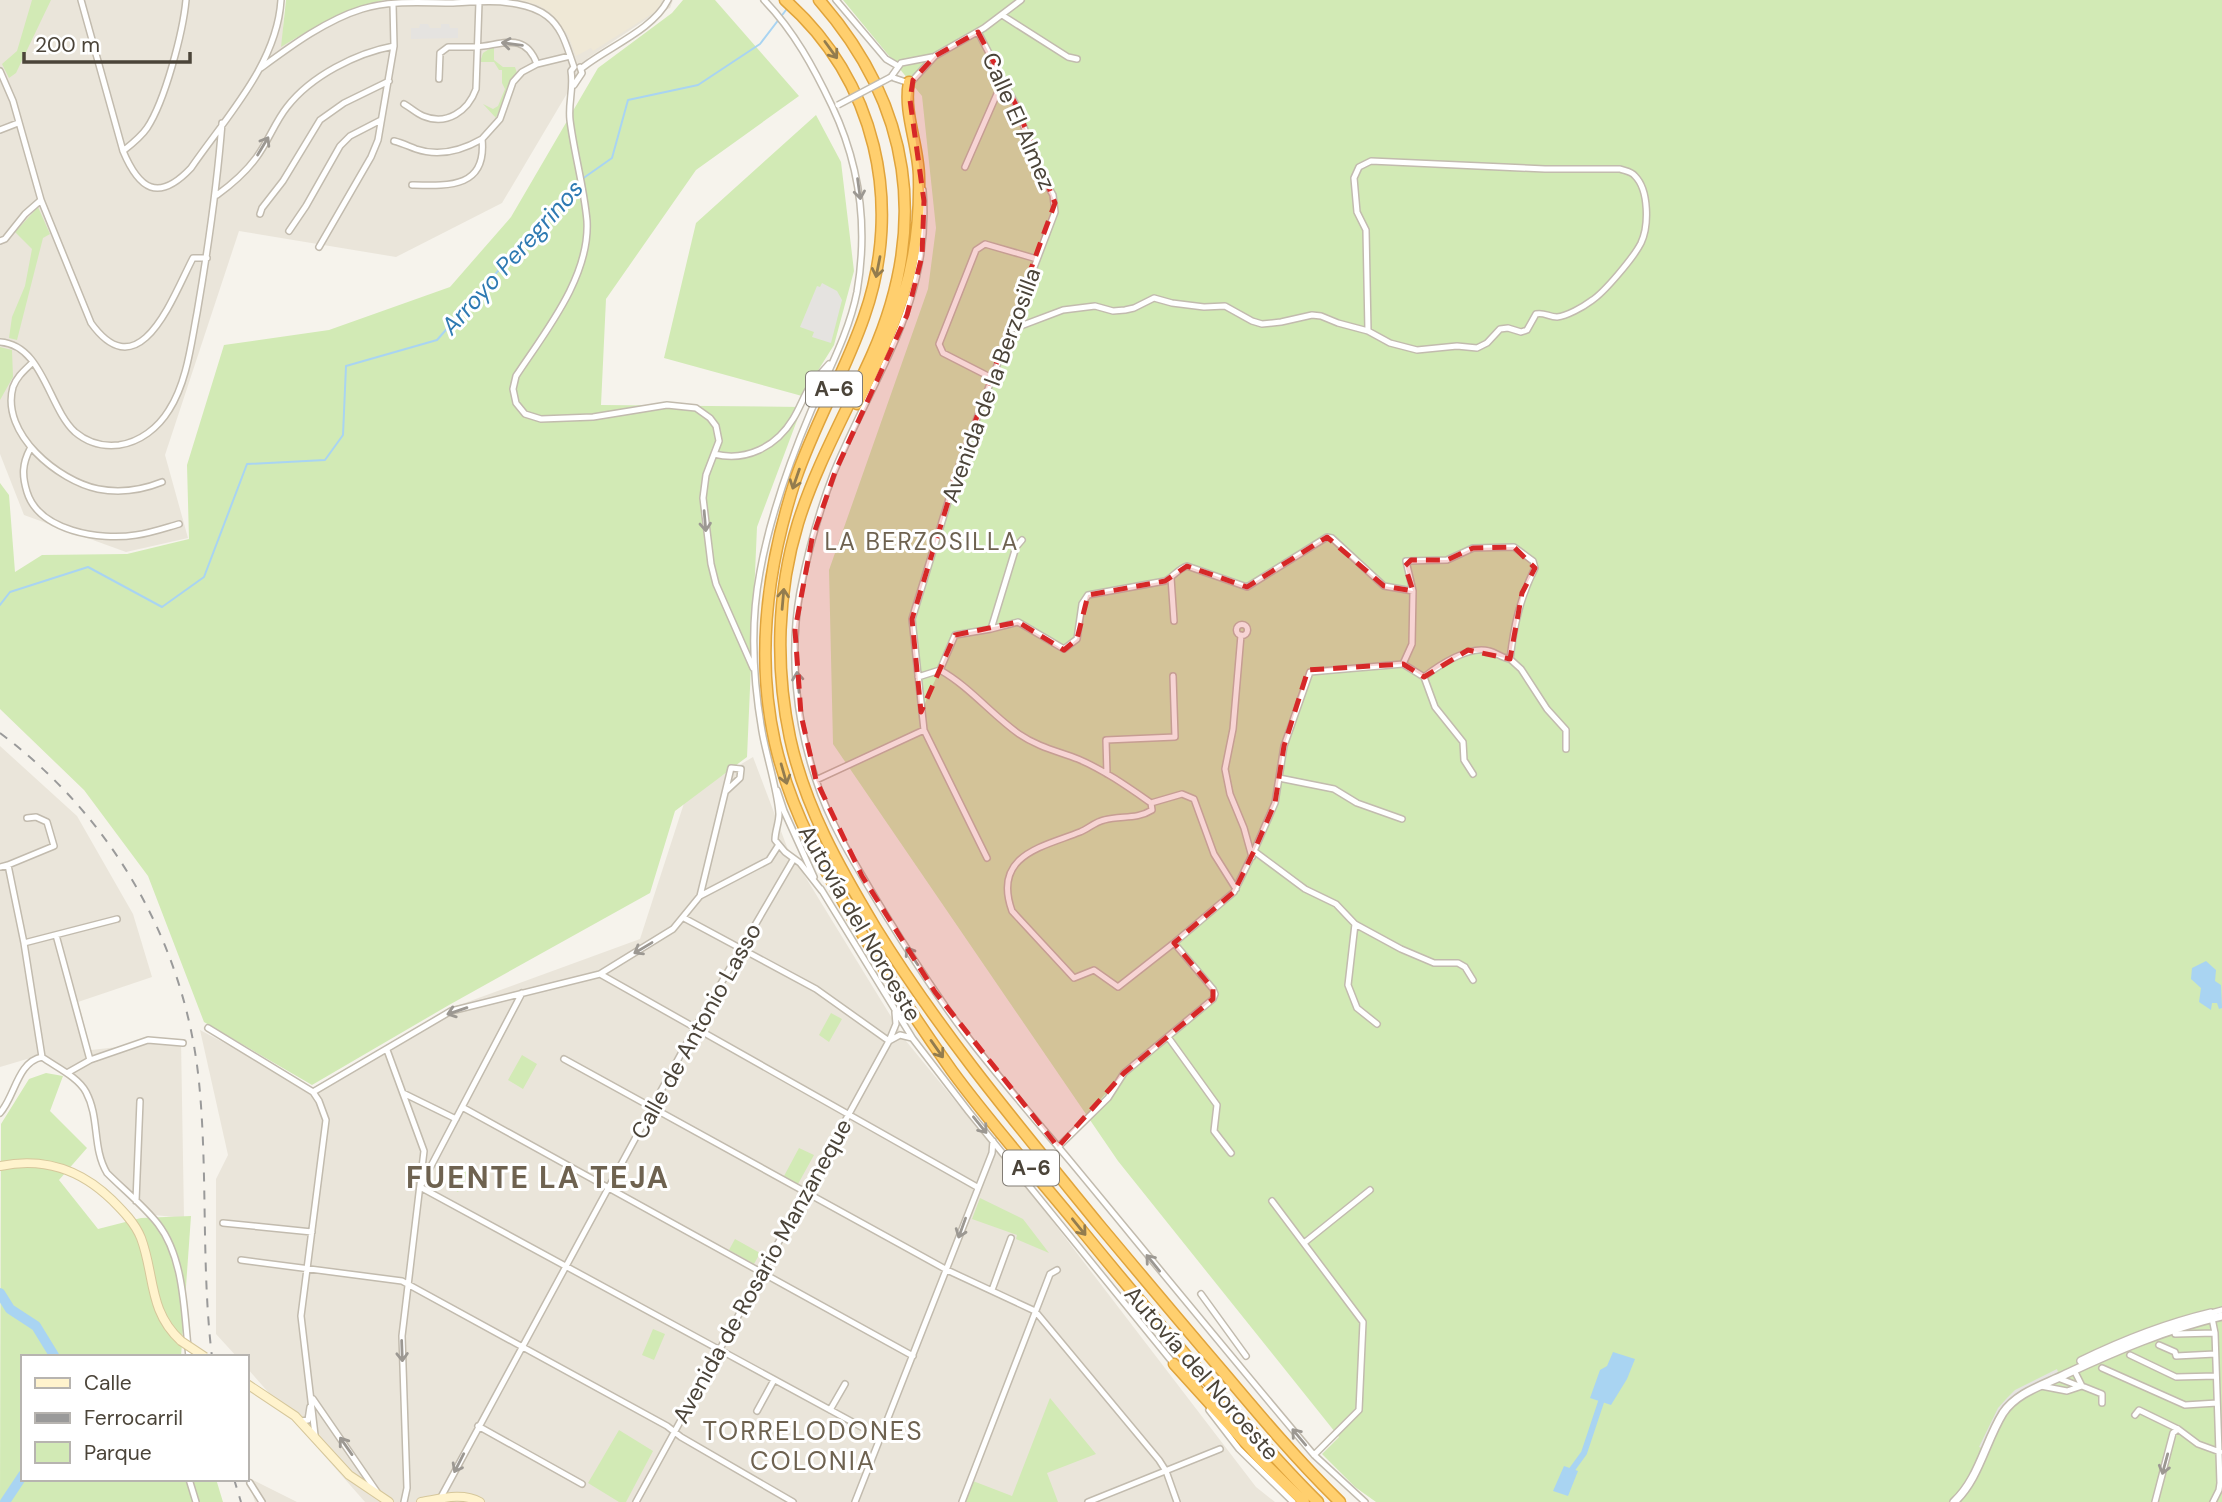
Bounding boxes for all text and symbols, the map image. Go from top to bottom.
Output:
scale bar [24,21,191,65]
text: 200 m [35,31,100,59]
one-way arrow [502,37,524,50]
one-way arrow [823,41,838,60]
street label: Calle El Almez [975,48,1063,194]
one-way arrow [257,137,271,157]
water label: Arroyo Peregrinos [433,173,590,342]
one-way arrow [852,177,865,199]
one-way arrow [870,255,884,278]
street label: Avenida de la Berzosilla [935,264,1047,506]
road number: A-6 [806,372,862,406]
one-way arrow [789,467,801,489]
one-way arrow [699,509,712,531]
district label: LA BERZOSILLA [824,526,1020,557]
one-way arrow [777,588,790,611]
one-way arrow [791,671,804,694]
one-way arrow [778,762,791,785]
street label: Autovía del Noroeste [792,820,928,1026]
street label: Calle de Antonio Lasso [624,918,768,1144]
one-way arrow [634,941,654,955]
one-way arrow [904,947,918,967]
one-way arrow [446,1006,468,1018]
one-way arrow [930,1039,944,1058]
street label: Avenida de Rosario Manzaneque [666,1113,858,1429]
one-way arrow [972,1115,987,1133]
road number: A-6 [1003,1150,1059,1186]
district label: FUENTE LA TEJA [406,1158,670,1197]
one-way arrow [955,1217,967,1239]
one-way arrow [1071,1218,1086,1236]
one-way arrow [1146,1254,1161,1272]
street label: Autovía del Noroeste [1118,1280,1286,1466]
one-way arrow [396,1340,409,1363]
legend [21,1355,248,1481]
text: Calle [84,1369,132,1397]
text: Ferrocarril [84,1404,183,1432]
district label: TORRELODONES COLONIA [702,1414,924,1478]
one-way arrow [1291,1429,1307,1447]
one-way arrow [339,1437,353,1456]
text: Parque [84,1439,152,1467]
one-way arrow [452,1452,466,1472]
one-way arrow [2158,1452,2171,1475]

